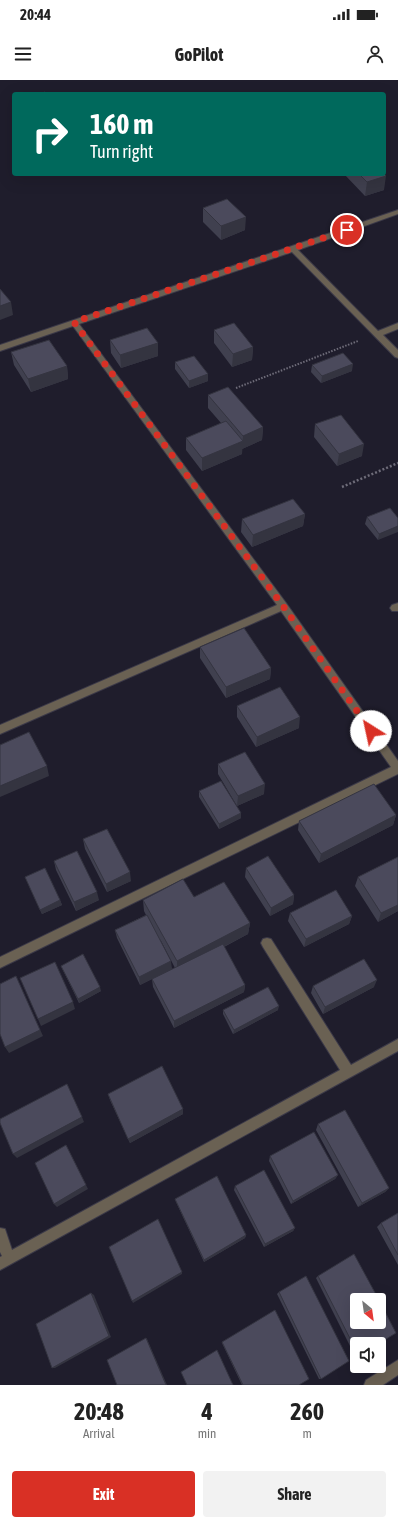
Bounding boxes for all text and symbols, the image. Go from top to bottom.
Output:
text: 20:44 [20,6,51,23]
icon: menu [12,43,34,65]
icon: person [364,43,386,65]
text: GoPilot [174,44,224,65]
icon: right [24,108,76,160]
text: 160 m [90,108,153,140]
text: Turn right [90,141,153,162]
pin [330,213,364,247]
icon: arrive [336,219,358,241]
position arrow [350,710,392,752]
north arrow [350,1293,386,1329]
map controls [350,1293,386,1373]
button: sound [350,1337,386,1373]
text: 20:48 [74,1398,124,1425]
text: 4 [201,1398,213,1425]
text: 260 [290,1398,324,1425]
text: Arrival [83,1426,115,1441]
text: min [198,1426,216,1441]
text: m [302,1426,312,1441]
button: Exit [12,1471,195,1517]
button: Share [203,1471,386,1517]

